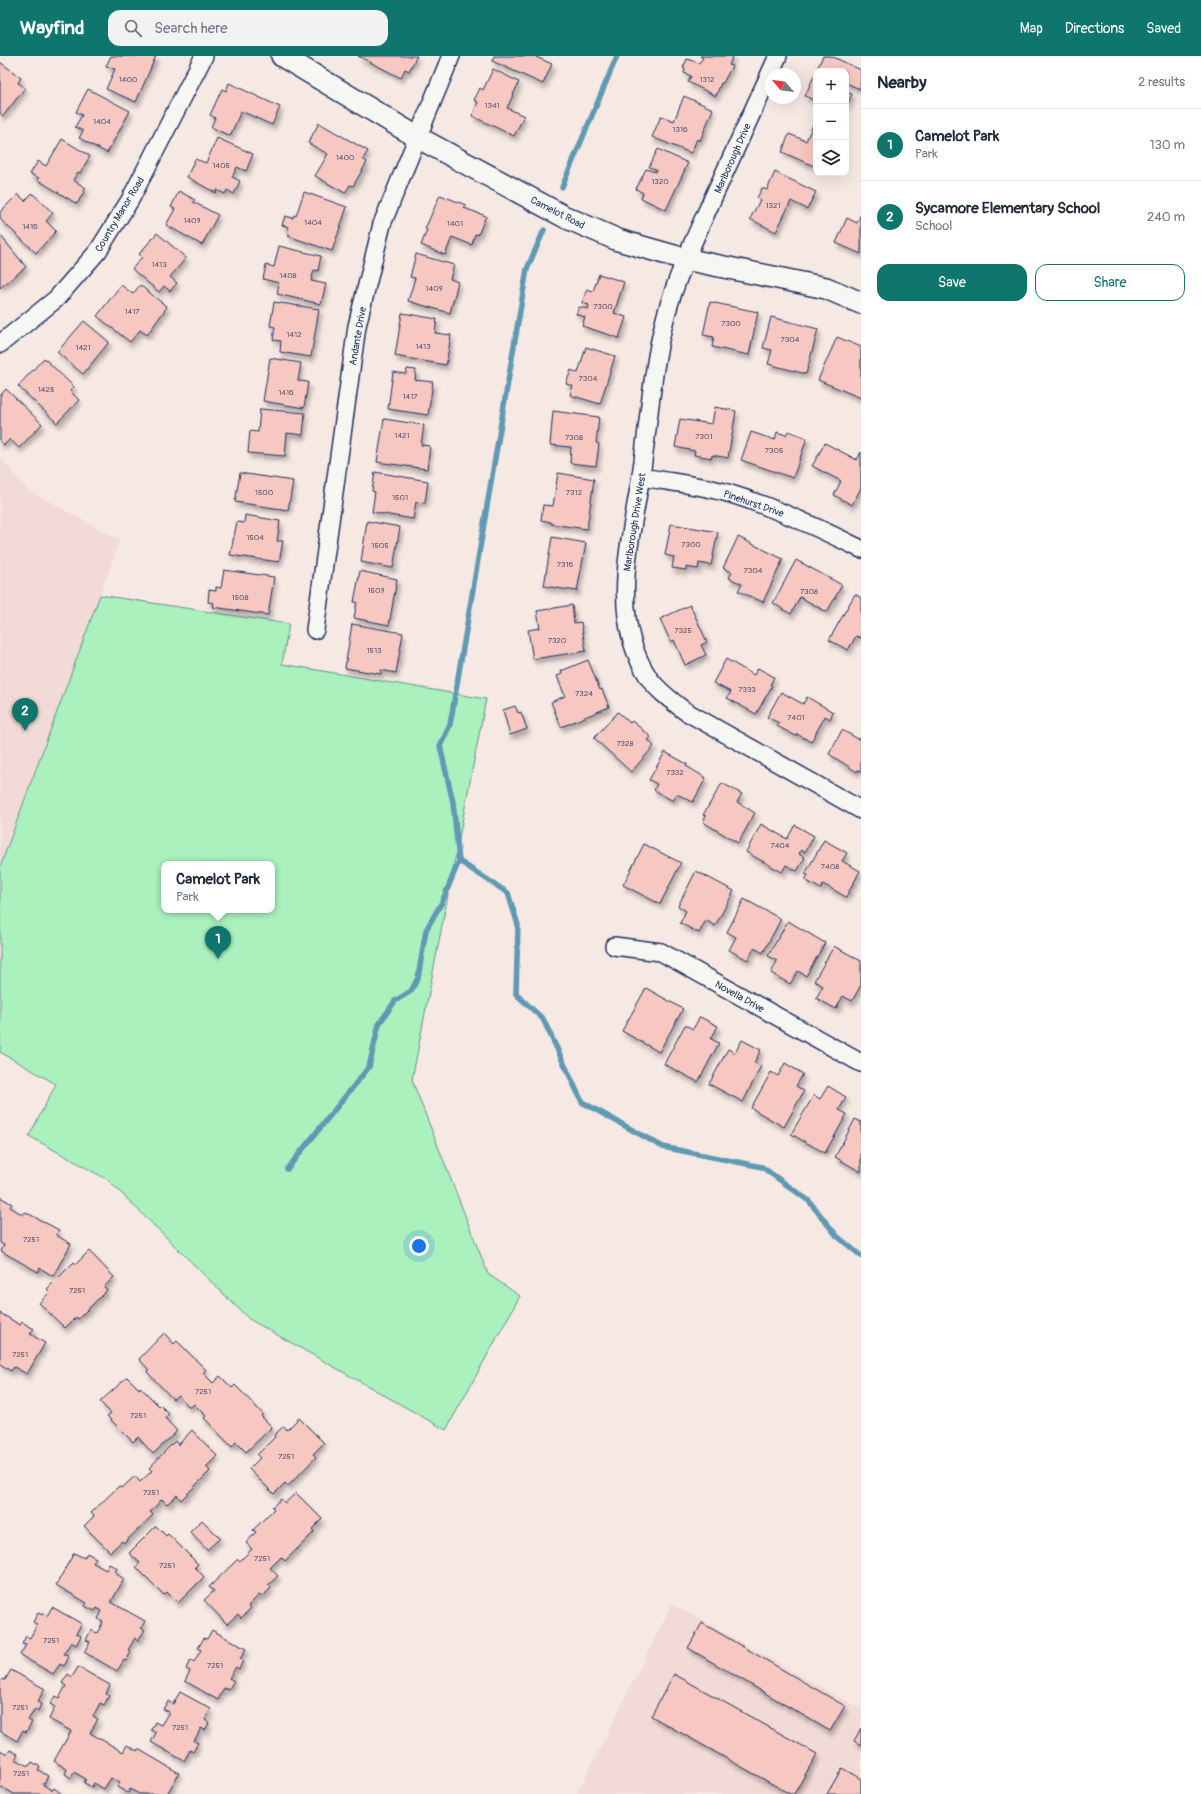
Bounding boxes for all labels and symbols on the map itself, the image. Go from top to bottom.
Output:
north arrow [765,68,801,104]
house number: 1400 [119,75,138,84]
house number: 1312 [699,75,715,84]
house number: 1341 [484,101,500,110]
house number: 1404 [93,117,111,126]
street label: Marlborough Drive [712,122,754,195]
house number: 1316 [672,125,688,134]
house number: 1400 [336,153,355,162]
house number: 1405 [212,161,230,170]
street label: Country Manor Road [93,175,147,254]
house number: 1320 [651,177,669,186]
street label: Camelot Road [528,194,587,232]
house number: 1321 [765,201,781,210]
house number: 1409 [183,216,201,225]
house number: 1404 [304,218,322,227]
house number: 1401 [447,219,463,228]
house number: 1416 [22,222,38,231]
house number: 1413 [151,260,167,269]
house number: 1408 [279,271,297,280]
house number: 1409 [425,284,443,293]
house number: 7300 [593,302,613,311]
street label: Andante Drive [347,306,369,366]
house number: 1417 [124,307,140,316]
house number: 7300 [721,319,741,328]
house number: 1412 [286,330,302,339]
house number: 7304 [781,335,800,344]
house number: 1413 [415,342,431,351]
house number: 1421 [75,343,91,352]
house number: 7304 [579,374,598,383]
house number: 1425 [38,385,54,394]
house number: 1416 [278,388,294,397]
house number: 1417 [402,392,418,401]
house number: 1421 [394,431,410,440]
house number: 7301 [695,432,713,441]
house number: 7308 [565,433,583,442]
house number: 7305 [765,446,783,455]
street label: Marlborough Drive West [621,471,649,572]
house number: 1500 [255,488,274,497]
house number: 7312 [566,488,583,497]
street label: Pinehurst Drive [722,488,786,520]
house number: 1501 [392,493,408,502]
house number: 1504 [246,533,264,542]
house number: 7300 [681,540,701,549]
house number: 1505 [371,541,389,550]
house number: 7316 [557,560,574,569]
house number: 7304 [744,566,763,575]
house number: 1509 [367,586,385,595]
house number: 7308 [800,587,818,596]
house number: 1508 [232,593,248,602]
house number: 7325 [674,626,692,635]
house number: 7320 [548,636,567,645]
house number: 1513 [366,646,382,655]
house number: 7333 [738,685,756,694]
house number: 7324 [575,689,593,698]
pin: 2 [12,698,38,731]
house number: 7401 [787,713,805,722]
house number: 7328 [616,739,634,748]
house number: 7332 [666,768,684,777]
house number: 7404 [771,841,790,850]
house number: 7408 [821,862,839,871]
pin: 1 [205,926,231,959]
street label: Novella Drive [713,978,766,1015]
house number: 7251 [23,1235,39,1244]
your location [409,1236,429,1256]
house number: 7251 [69,1286,85,1295]
house number: 7251 [12,1350,28,1359]
house number: 7251 [195,1387,211,1396]
house number: 7251 [130,1411,146,1420]
house number: 7251 [278,1452,294,1461]
house number: 7251 [143,1488,159,1497]
house number: 7251 [254,1554,270,1563]
house number: 7251 [159,1561,175,1570]
house number: 7251 [43,1636,59,1645]
house number: 7251 [207,1661,223,1670]
house number: 7251 [12,1703,28,1712]
house number: 7251 [172,1723,188,1732]
house number: 7251 [13,1769,29,1778]

